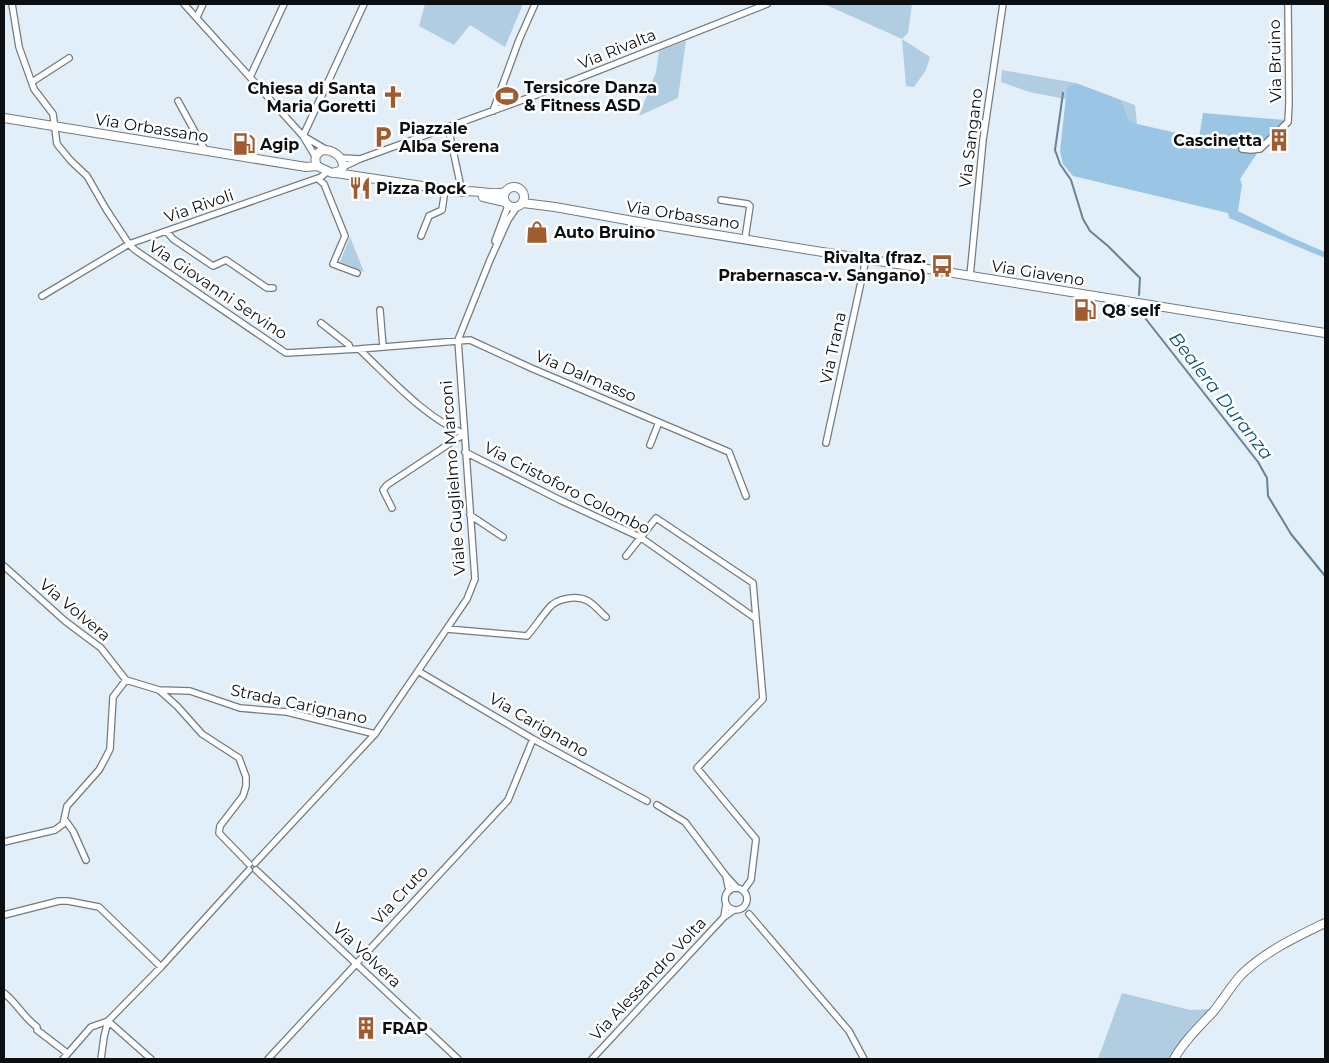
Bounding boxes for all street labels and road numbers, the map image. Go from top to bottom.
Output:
street label: Via Bruino [1265,19,1285,103]
street label: Via Rivalta [575,25,659,73]
street label: Via Sangano [955,87,987,189]
street label: Via Orbassano [94,110,210,146]
street label: Via Rivoli [162,185,236,227]
street label: Via Orbassano [625,197,741,233]
street label: Via Giovanni Servino [145,236,291,344]
street label: Via Giaveno [990,256,1086,290]
street label: Via Trana [816,310,850,386]
street label: Via Dalmasso [533,346,639,406]
street label: Viale Guglielmo Marconi [437,380,469,576]
street label: Via Cristoforo Colombo [481,438,653,538]
street label: Via Volvera [36,575,114,645]
street label: Strada Carignano [229,680,369,728]
street label: Via Carignano [486,689,592,761]
street label: Via Cruto [368,862,432,928]
street label: Via Alessandro Volta [586,913,710,1045]
street label: Via Volvera [329,918,405,992]

